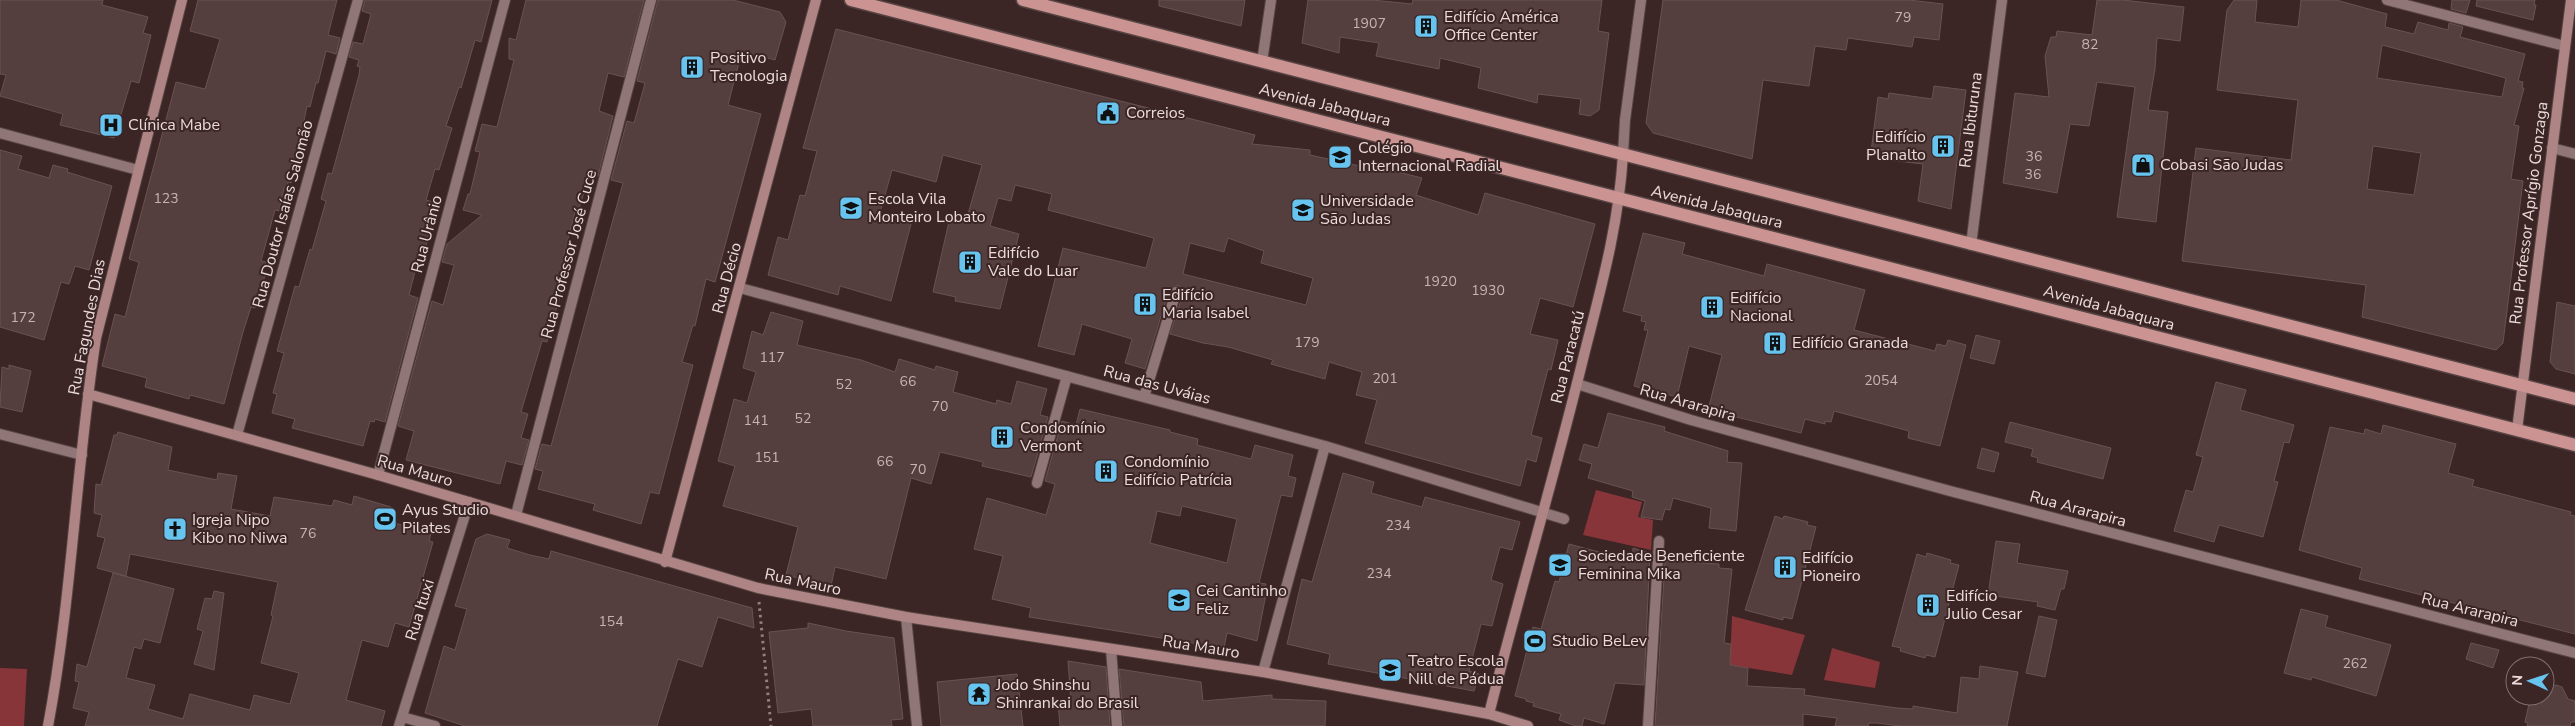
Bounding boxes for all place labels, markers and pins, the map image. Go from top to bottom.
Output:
place label: Edifício América Office Center [1444,6,1559,46]
building icon: Edifício América Office Center [1413,13,1439,39]
place label: Positivo Tecnologia [710,47,787,87]
building icon: Positivo Tecnologia [679,54,705,80]
public building icon: Correios [1095,100,1121,126]
place label: Correios [1126,102,1185,124]
hospital icon: Clínica Mabe [98,112,124,138]
place label: Clínica Mabe [128,114,220,136]
place label: Edifício Planalto [1866,126,1926,166]
building icon: Edifício Planalto [1930,133,1956,159]
place label: Colégio Internacional Radial [1358,137,1501,177]
school or university icon: Colégio Internacional Radial [1327,144,1353,170]
shop icon: Cobasi São Judas [2130,152,2156,178]
place label: Cobasi São Judas [2160,154,2283,176]
place label: Escola Vila Monteiro Lobato [868,188,986,228]
place label: Universidade São Judas [1320,190,1414,230]
school or university icon: Escola Vila Monteiro Lobato [838,195,864,221]
school or university icon: Universidade São Judas [1290,197,1316,223]
place label: Edifício Vale do Luar [987,242,1078,282]
building icon: Edifício Vale do Luar [957,249,983,275]
place label: Edifício Maria Isabel [1162,284,1249,324]
place label: Edifício Nacional [1730,287,1793,327]
building icon: Edifício Maria Isabel [1132,291,1158,317]
building icon: Edifício Nacional [1699,294,1725,320]
building icon: Edifício Granada [1762,330,1788,356]
place label: Edifício Granada [1792,332,1909,354]
place label: Condomínio Vermont [1019,417,1106,457]
building icon: Condomínio Vermont [989,424,1015,450]
place label: Condomínio Edifício Patrícia [1124,451,1232,491]
building icon: Condomínio Edifício Patrícia [1093,458,1119,484]
place label: Ayus Studio Pilates [402,499,489,539]
sports icon: Ayus Studio Pilates [372,506,398,532]
place label: Igreja Nipo Kibo no Niwa [192,509,287,549]
church icon: Igreja Nipo Kibo no Niwa [162,516,188,542]
place label: Sociedade Beneficiente Feminina Mika [1578,545,1745,585]
place label: Edifício Pioneiro [1802,547,1861,587]
school or university icon: Sociedade Beneficiente Feminina Mika [1547,552,1573,578]
building icon: Edifício Pioneiro [1772,554,1798,580]
place label: Cei Cantinho Feliz [1196,580,1287,620]
place label: Edifício Julio Cesar [1945,585,2023,625]
school or university icon: Cei Cantinho Feliz [1166,587,1192,613]
building icon: Edifício Julio Cesar [1915,592,1941,618]
sports icon: Studio BeLev [1522,628,1548,654]
place label: Studio BeLev [1552,630,1648,652]
place label: Teatro Escola Nill de Pádua [1408,650,1504,690]
school or university icon: Teatro Escola Nill de Pádua [1377,657,1403,683]
place label: Jodo Shinshu Shinrankai do Brasil [995,674,1139,714]
temple icon: Jodo Shinshu Shinrankai do Brasil [966,681,992,707]

